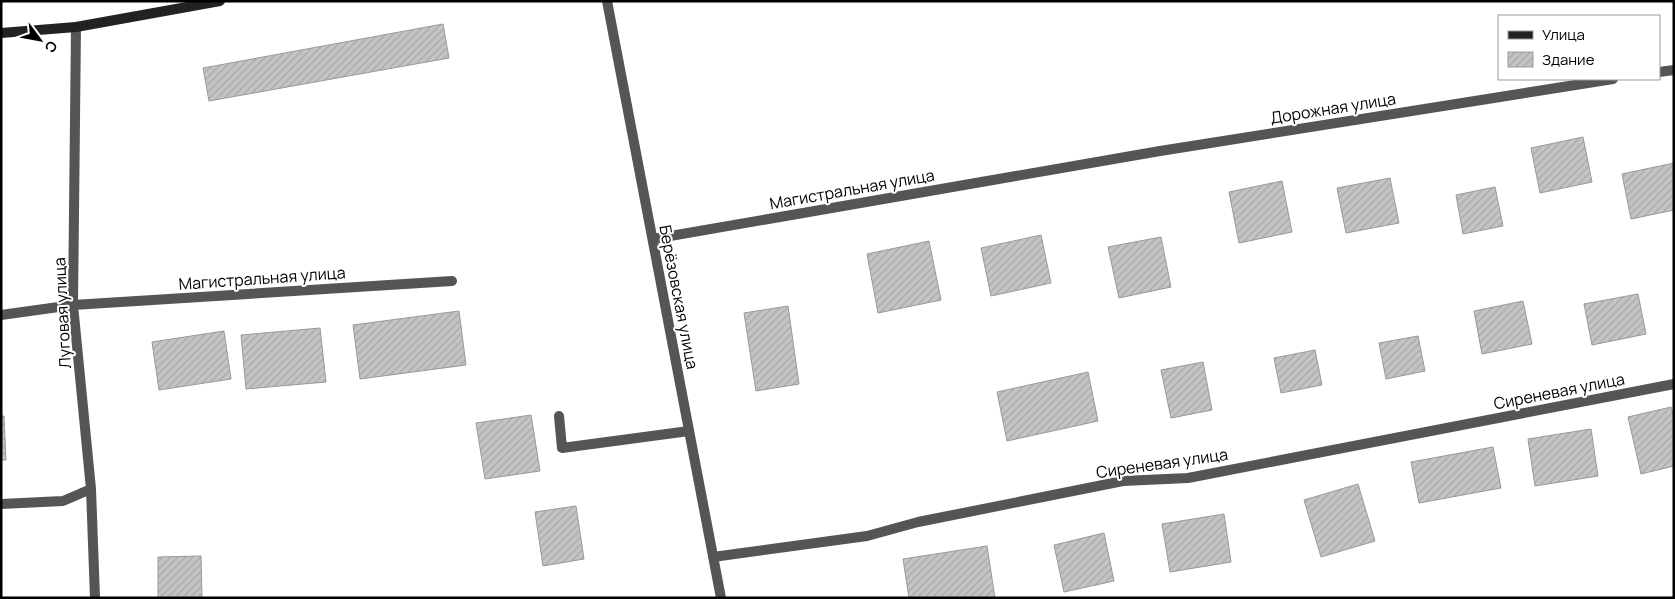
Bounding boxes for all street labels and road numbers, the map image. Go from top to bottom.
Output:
street label: Дорожная улица [1269,87,1397,129]
street label: Магистральная улица [768,164,936,214]
street label: Берёзовская улица [654,223,704,371]
street label: Луговая улица [48,257,76,369]
street label: Магистральная улица [178,261,346,295]
street label: Сиреневая улица [1492,368,1626,414]
street label: Сиреневая улица [1095,443,1229,483]

